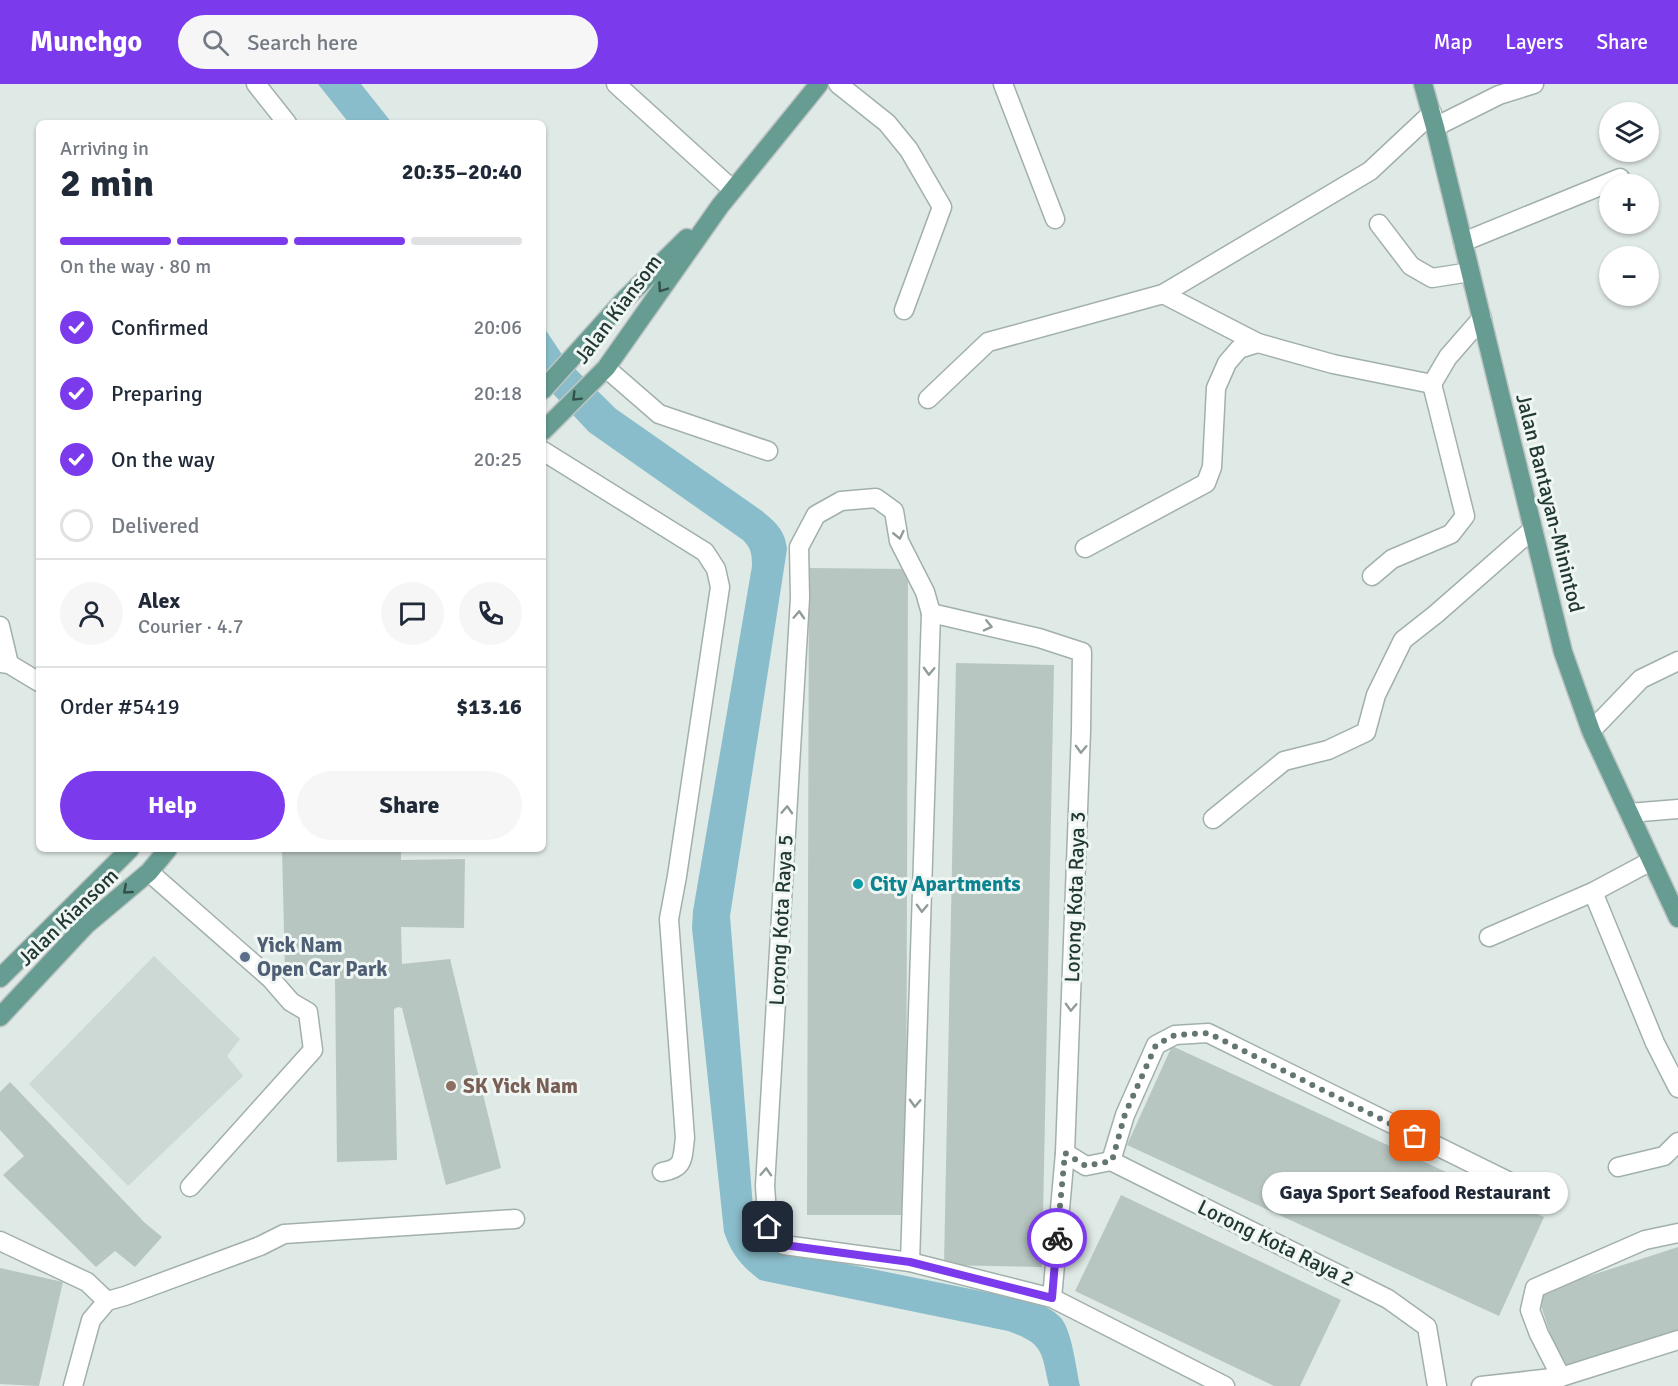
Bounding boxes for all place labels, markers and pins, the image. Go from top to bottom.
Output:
place label: City Apartments [870,871,1021,897]
marker: City Apartments [851,877,865,891]
place label: Yick Nam Open Car Park [256,932,387,982]
marker: Yick Nam Open Car Park [238,950,252,964]
place label: SK Yick Nam [463,1073,578,1099]
marker: SK Yick Nam [444,1079,458,1093]
pin [1389,1110,1440,1161]
callout: Gaya Sport Seafood Restaurant [1262,1172,1568,1214]
pin [742,1201,793,1252]

